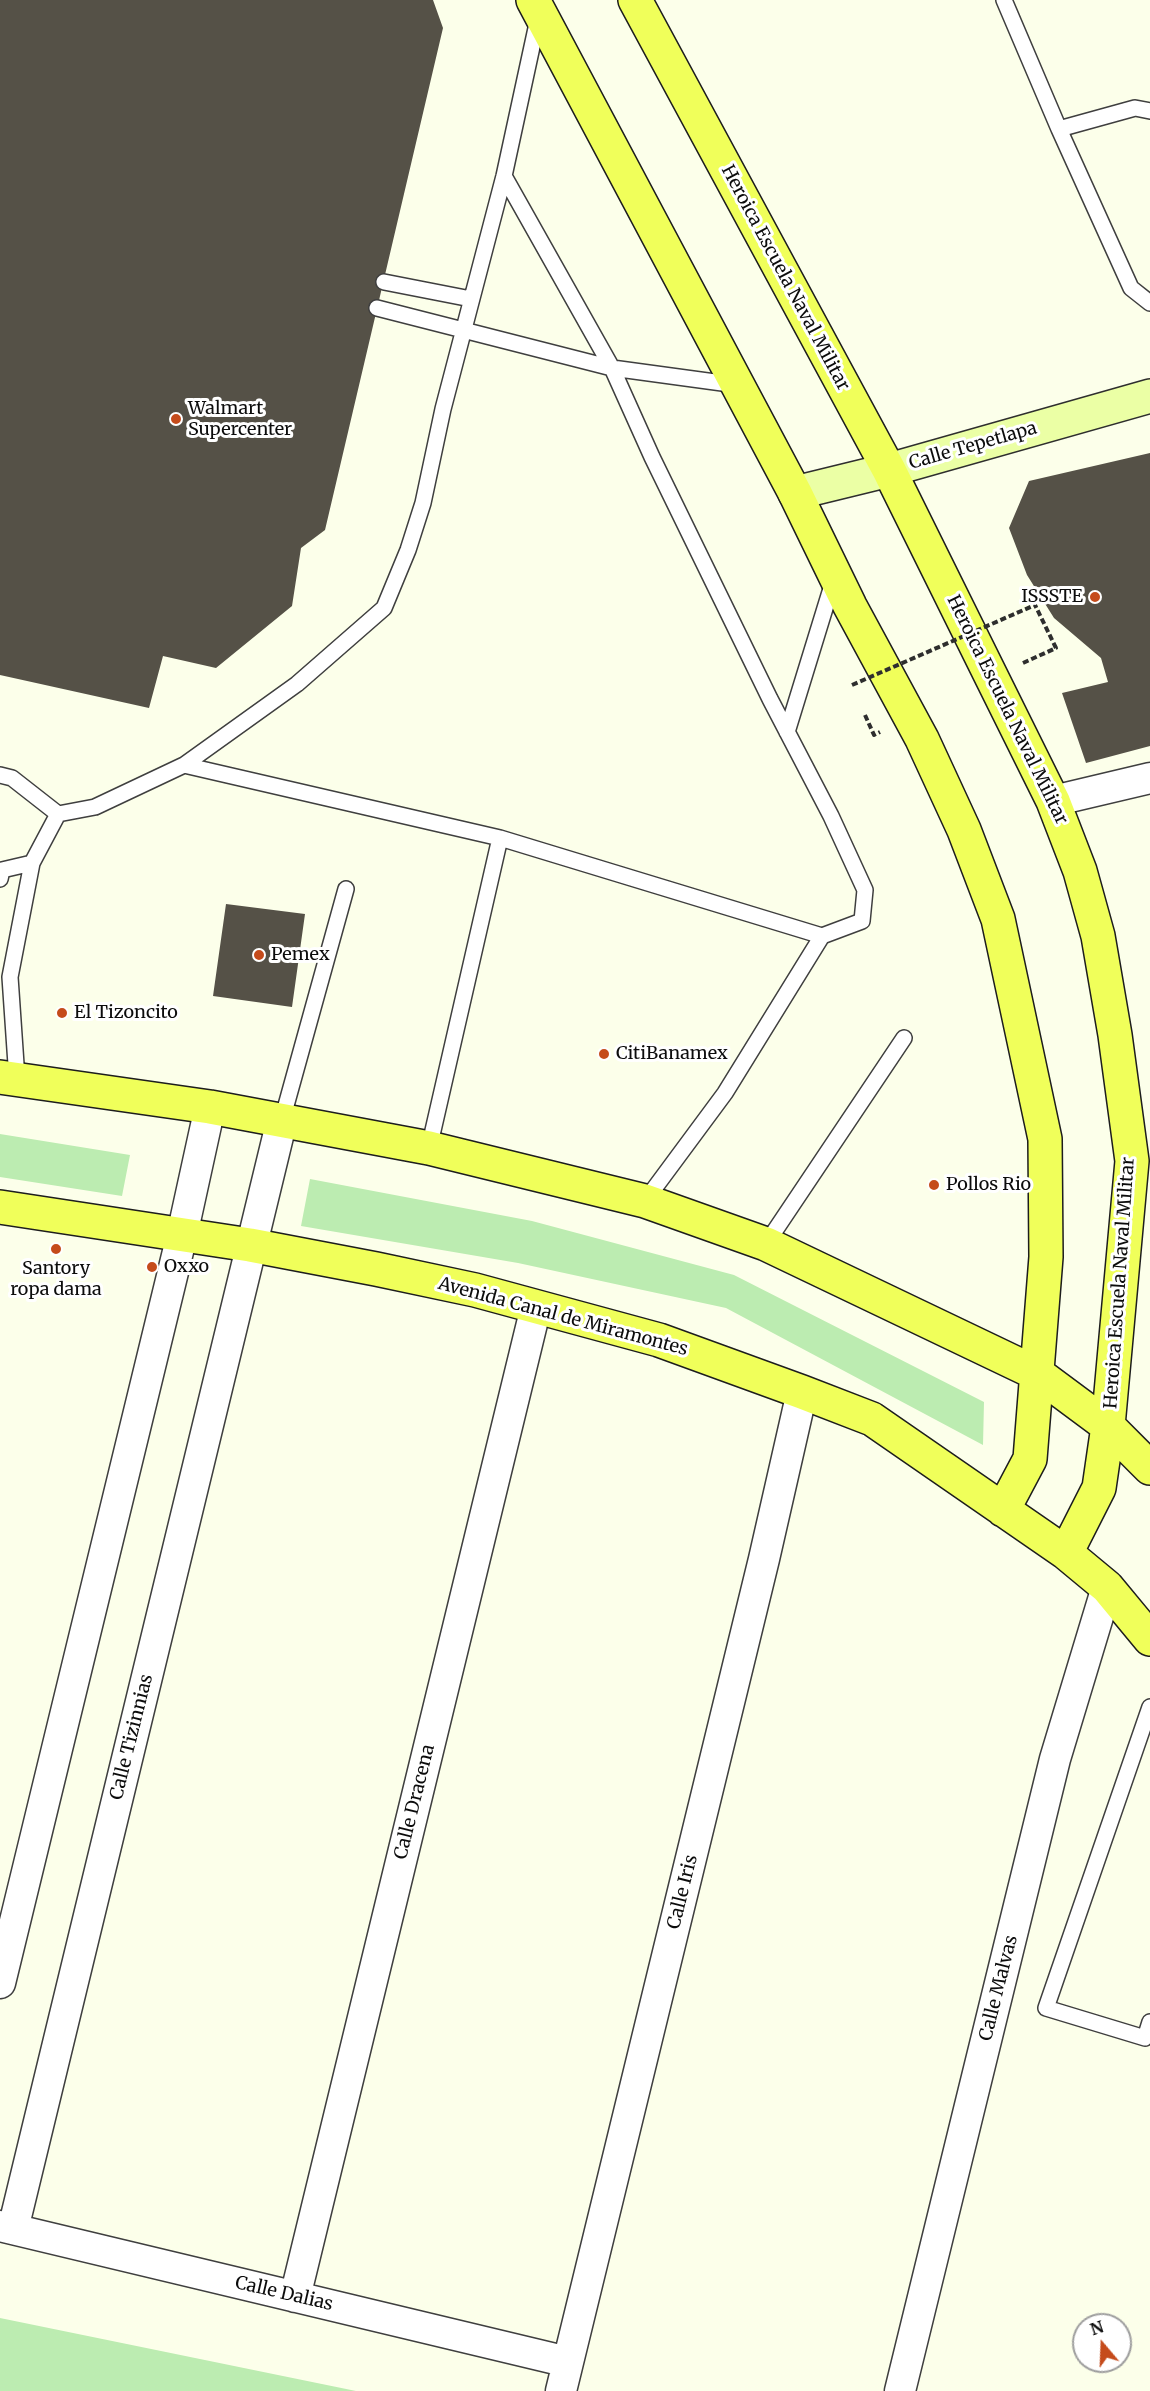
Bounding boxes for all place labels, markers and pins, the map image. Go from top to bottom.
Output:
place label: Walmart Supercenter [188,398,292,440]
marker: Walmart Supercenter [169,412,183,426]
place label: ISSSTE [1021,586,1083,608]
marker: ISSSTE [1088,590,1102,604]
place label: Pemex [271,944,330,966]
marker: Pemex [252,948,266,962]
place label: El Tizoncito [74,1002,178,1024]
marker: El Tizoncito [55,1006,69,1020]
place label: CitiBanamex [616,1043,728,1065]
marker: CitiBanamex [597,1047,611,1061]
place label: Pollos Rio [946,1174,1031,1196]
marker: Pollos Rio [927,1178,941,1192]
marker: Santory ropa dama [49,1242,63,1256]
place label: Oxxo [164,1256,209,1278]
place label: Santory ropa dama [10,1258,102,1300]
marker: Oxxo [145,1260,159,1274]

